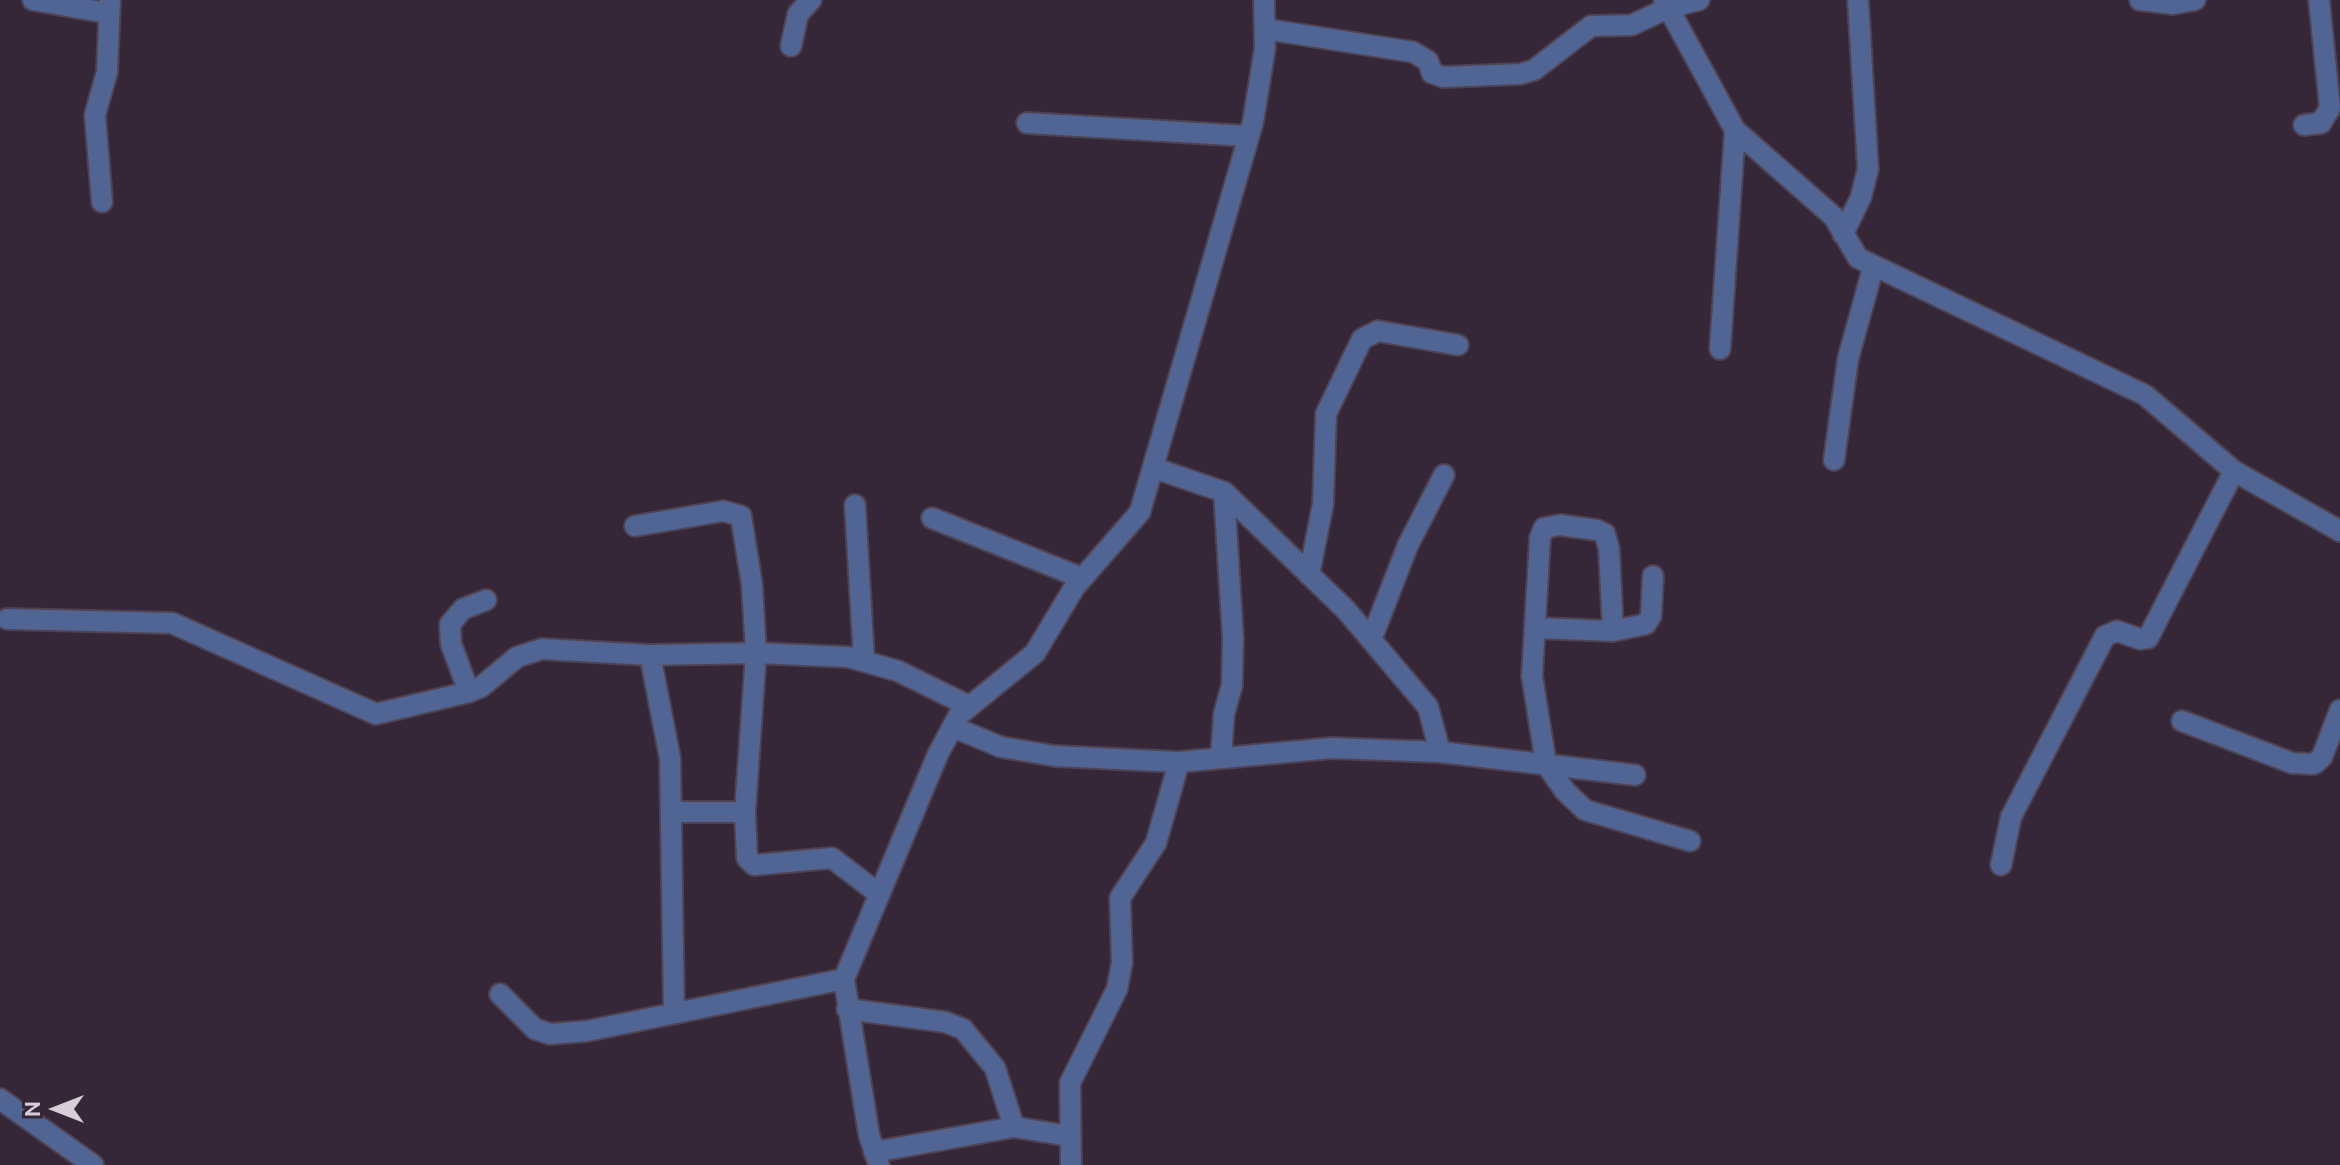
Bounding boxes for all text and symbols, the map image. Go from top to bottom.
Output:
north arrow [16,1069,96,1149]
text: N [19,1101,44,1117]

